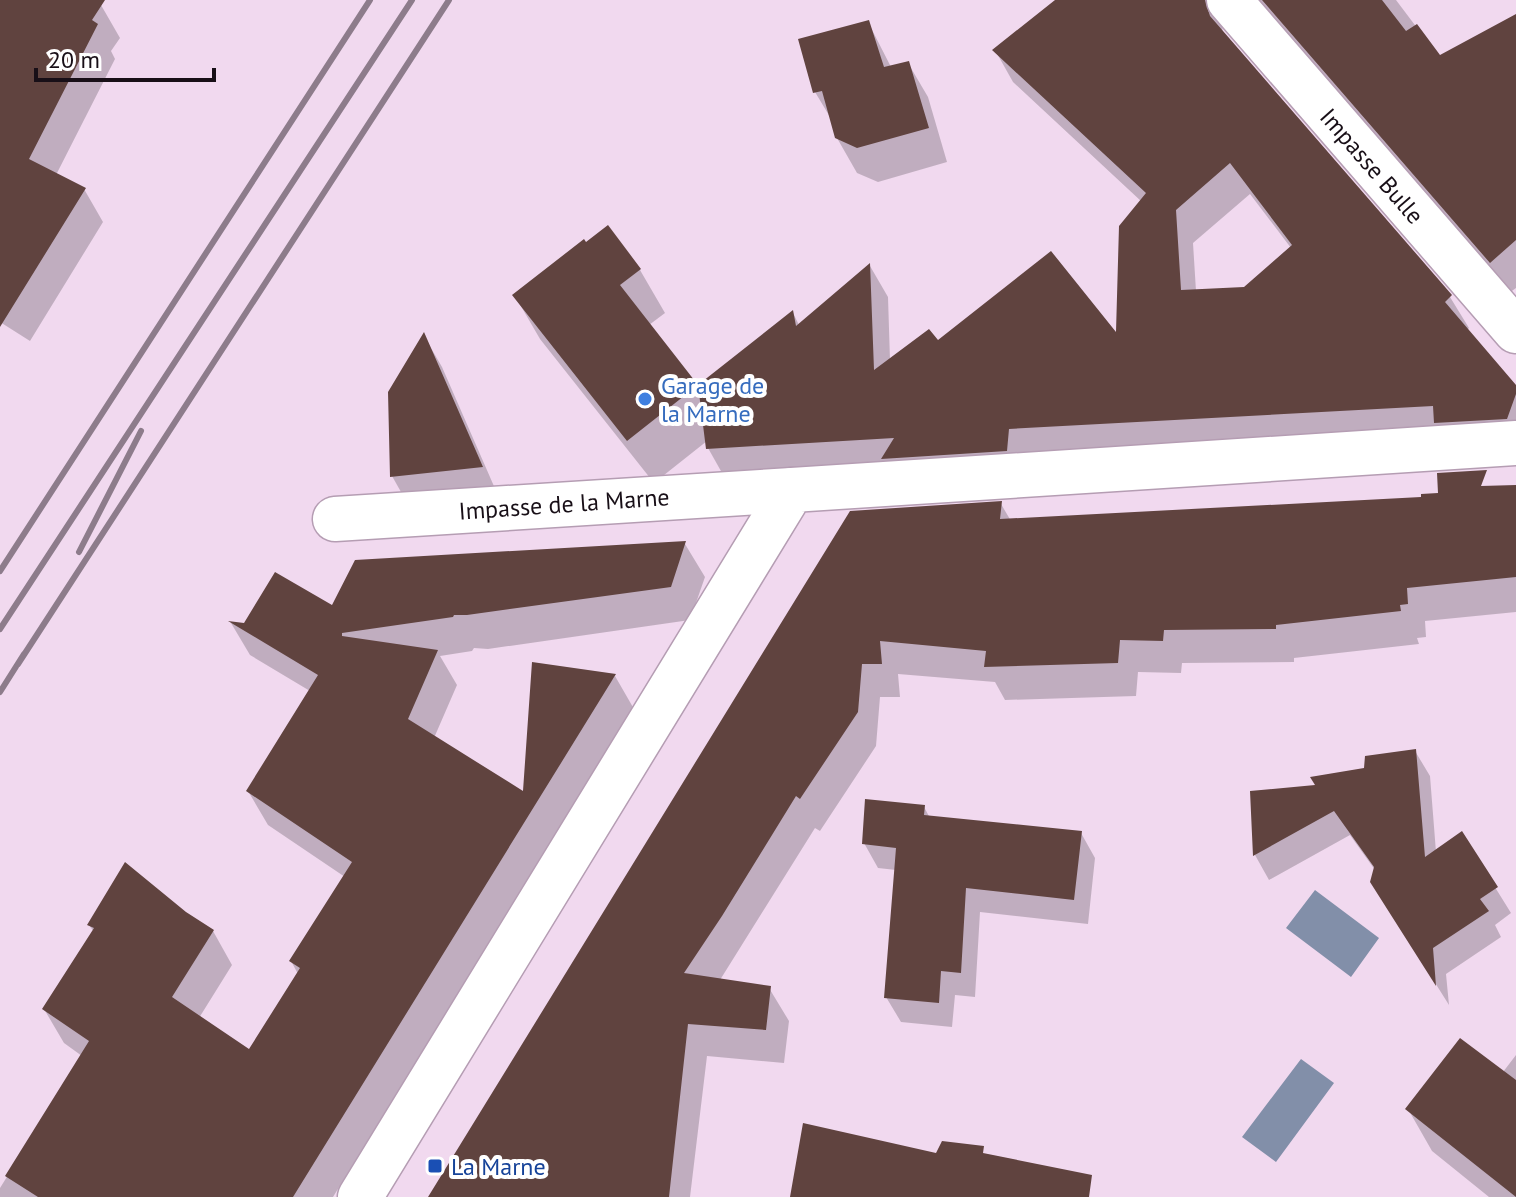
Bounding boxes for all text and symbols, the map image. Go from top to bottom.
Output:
scale bar [36,32,214,82]
text: 20 m [48,44,100,75]
street label: Impasse Bulle [1313,102,1431,230]
place label: Garage de la Marne [661,370,764,429]
marker: Garage de la Marne [636,390,654,408]
street label: Impasse de la Marne [457,481,671,527]
place label: La Marne [451,1151,546,1182]
marker: La Marne [426,1157,444,1175]

